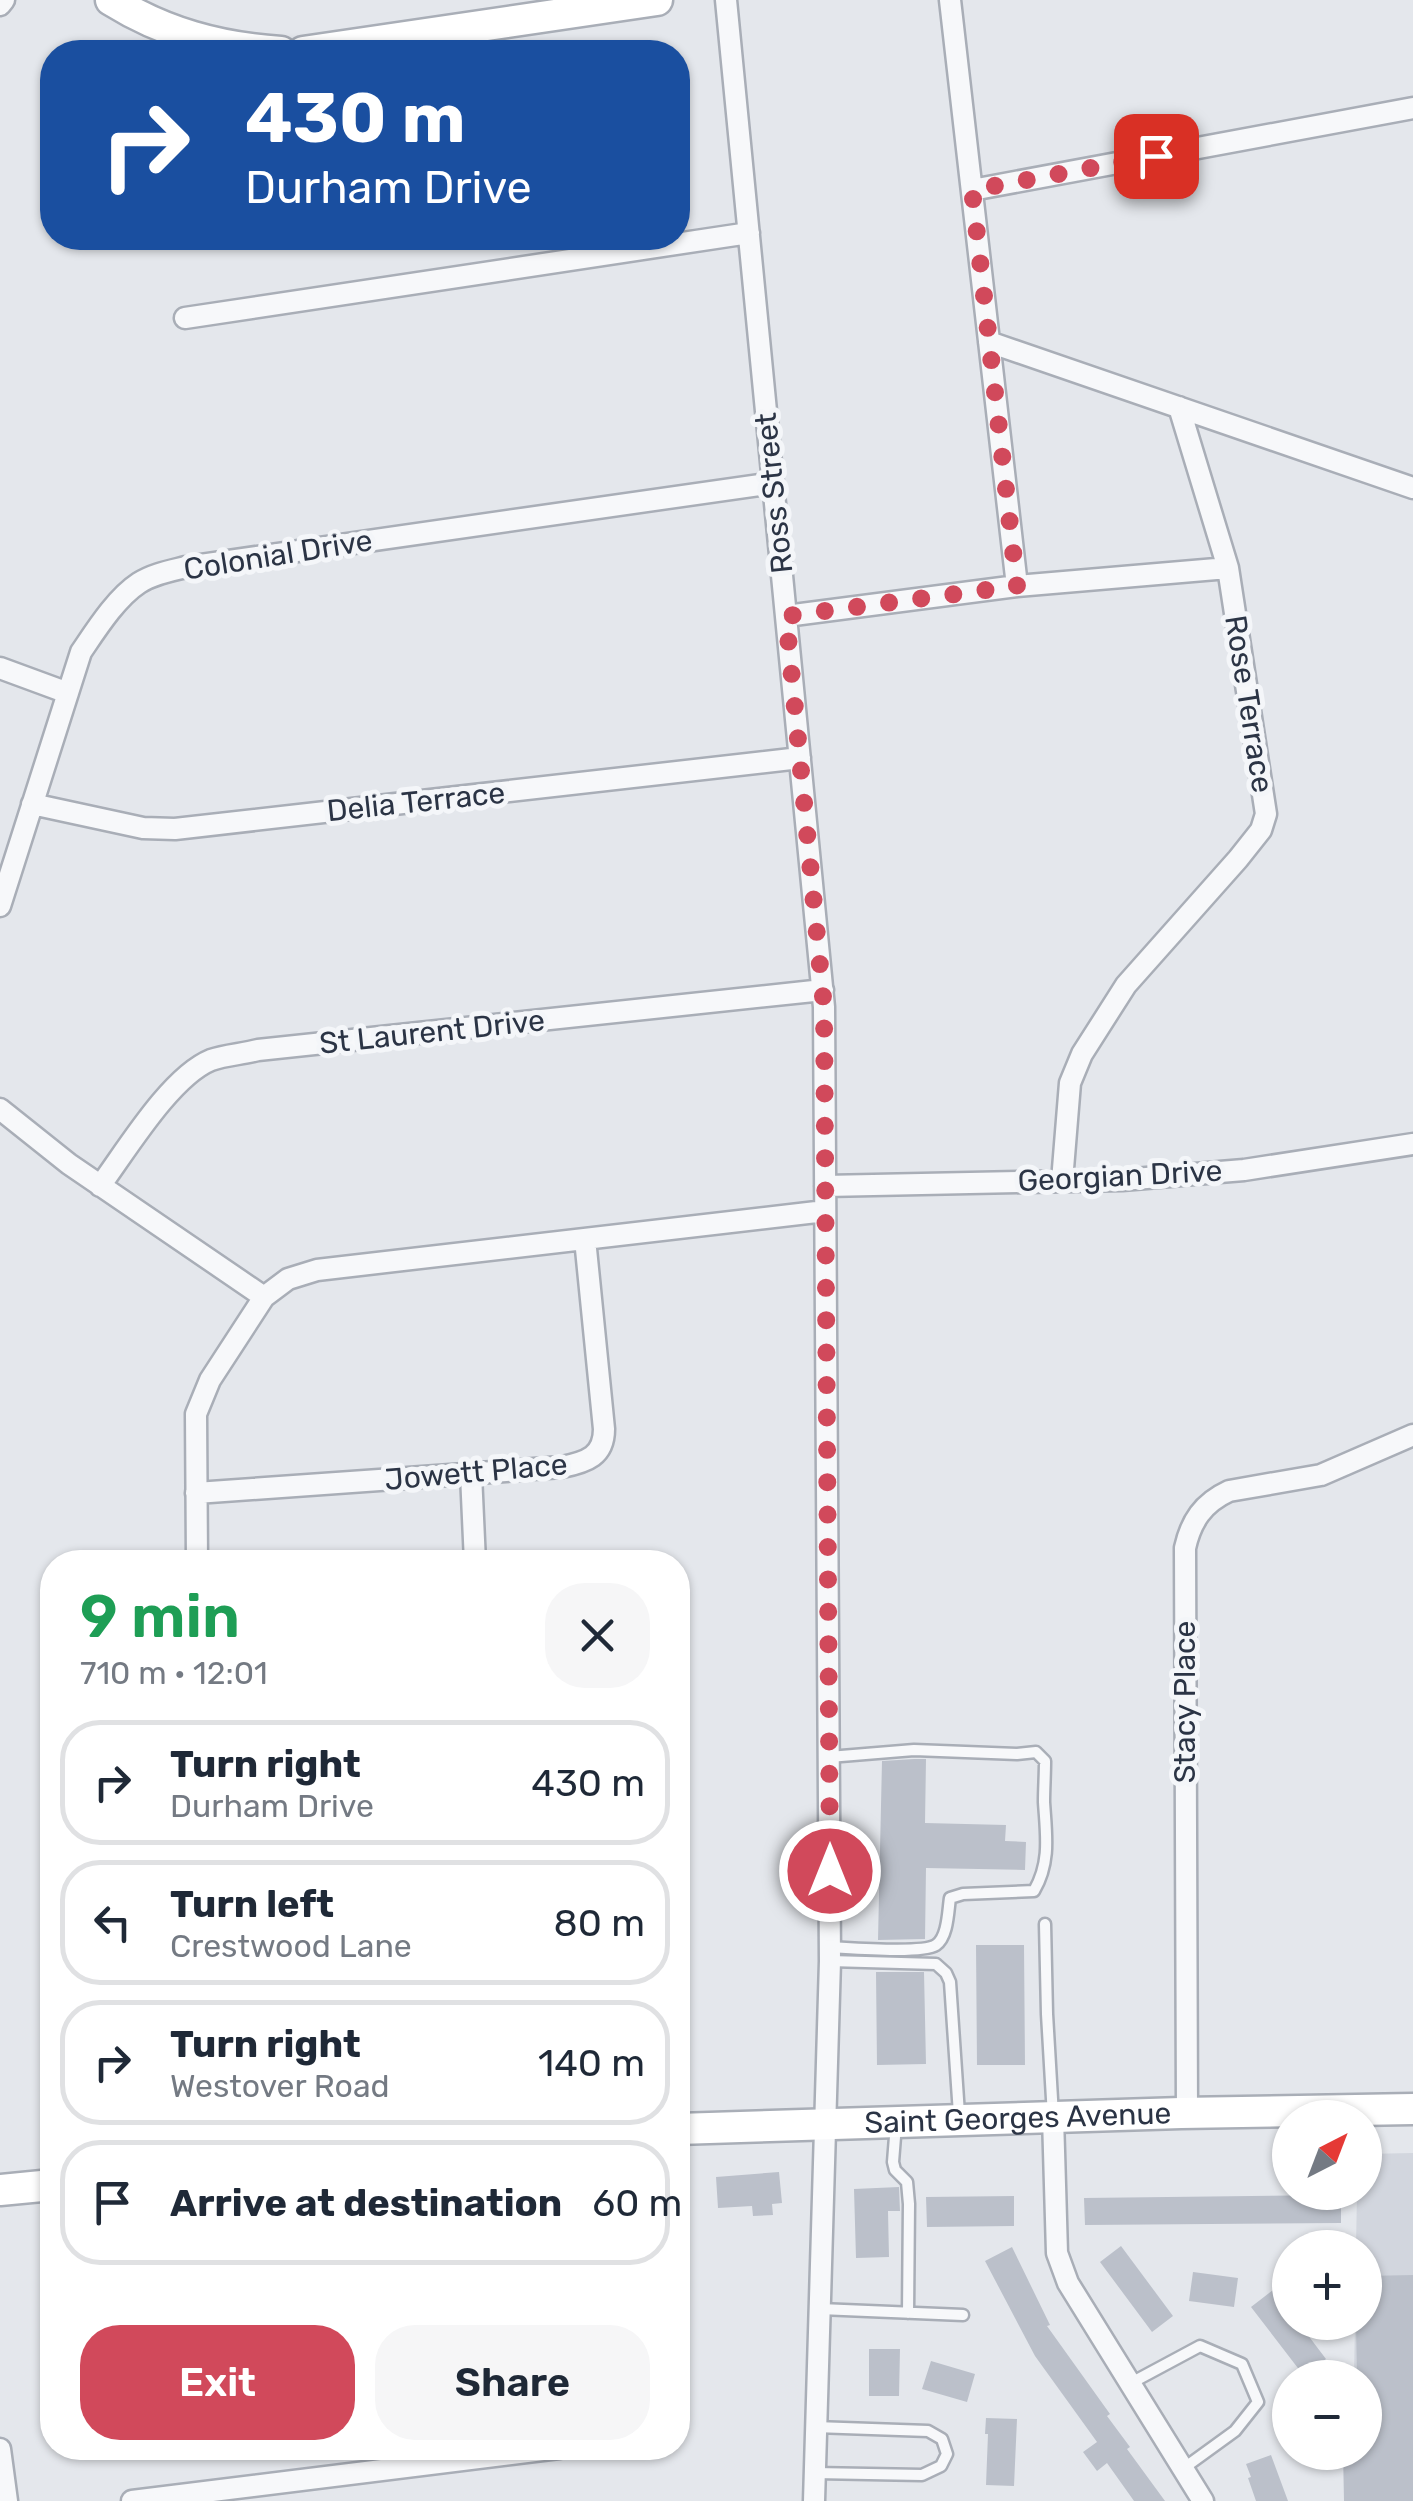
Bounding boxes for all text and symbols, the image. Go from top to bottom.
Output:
text: 430 m [245,77,466,160]
icon: right [80,80,210,210]
pin [1114,114,1199,199]
icon: arrive [1129,129,1184,184]
text: Durham Drive [245,161,532,214]
street label: Ross Street [748,411,800,575]
street label: Colonial Drive [181,522,375,588]
street label: Rose Terrace [1217,613,1281,795]
street label: Delia Terrace [325,775,507,829]
street label: St Laurent Drive [318,1002,546,1062]
street label: Georgian Drive [1017,1153,1223,1199]
street label: Jowett Place [383,1446,569,1498]
text: 9 min [80,1581,240,1652]
button: close [545,1583,650,1688]
street label: Stacy Place [1167,1621,1203,1783]
text: 710 m · 12:01 [80,1654,268,1692]
text: Turn right [170,1741,361,1787]
icon: right [85,1755,140,1810]
text: 430 m [531,1760,645,1806]
text: Durham Drive [170,1787,374,1825]
position arrow [778,1819,882,1923]
text: Turn left [170,1881,334,1927]
icon: left [85,1895,140,1950]
text: 80 m [554,1900,645,1946]
text: Crestwood Lane [170,1927,412,1965]
text: Turn right [170,2021,361,2067]
icon: right [85,2035,140,2090]
text: 140 m [538,2040,645,2086]
text: Westover Road [170,2067,390,2105]
street label: Saint Georges Avenue [864,2095,1172,2141]
north arrow [1272,2100,1382,2210]
map controls [1272,2100,1382,2470]
icon: arrive [85,2175,140,2230]
text: Arrive at destination [170,2180,562,2226]
text: 60 m [592,2180,682,2226]
button: + [1272,2230,1382,2340]
button: Exit [80,2325,355,2440]
button: Share [375,2325,650,2440]
button: − [1272,2360,1382,2470]

